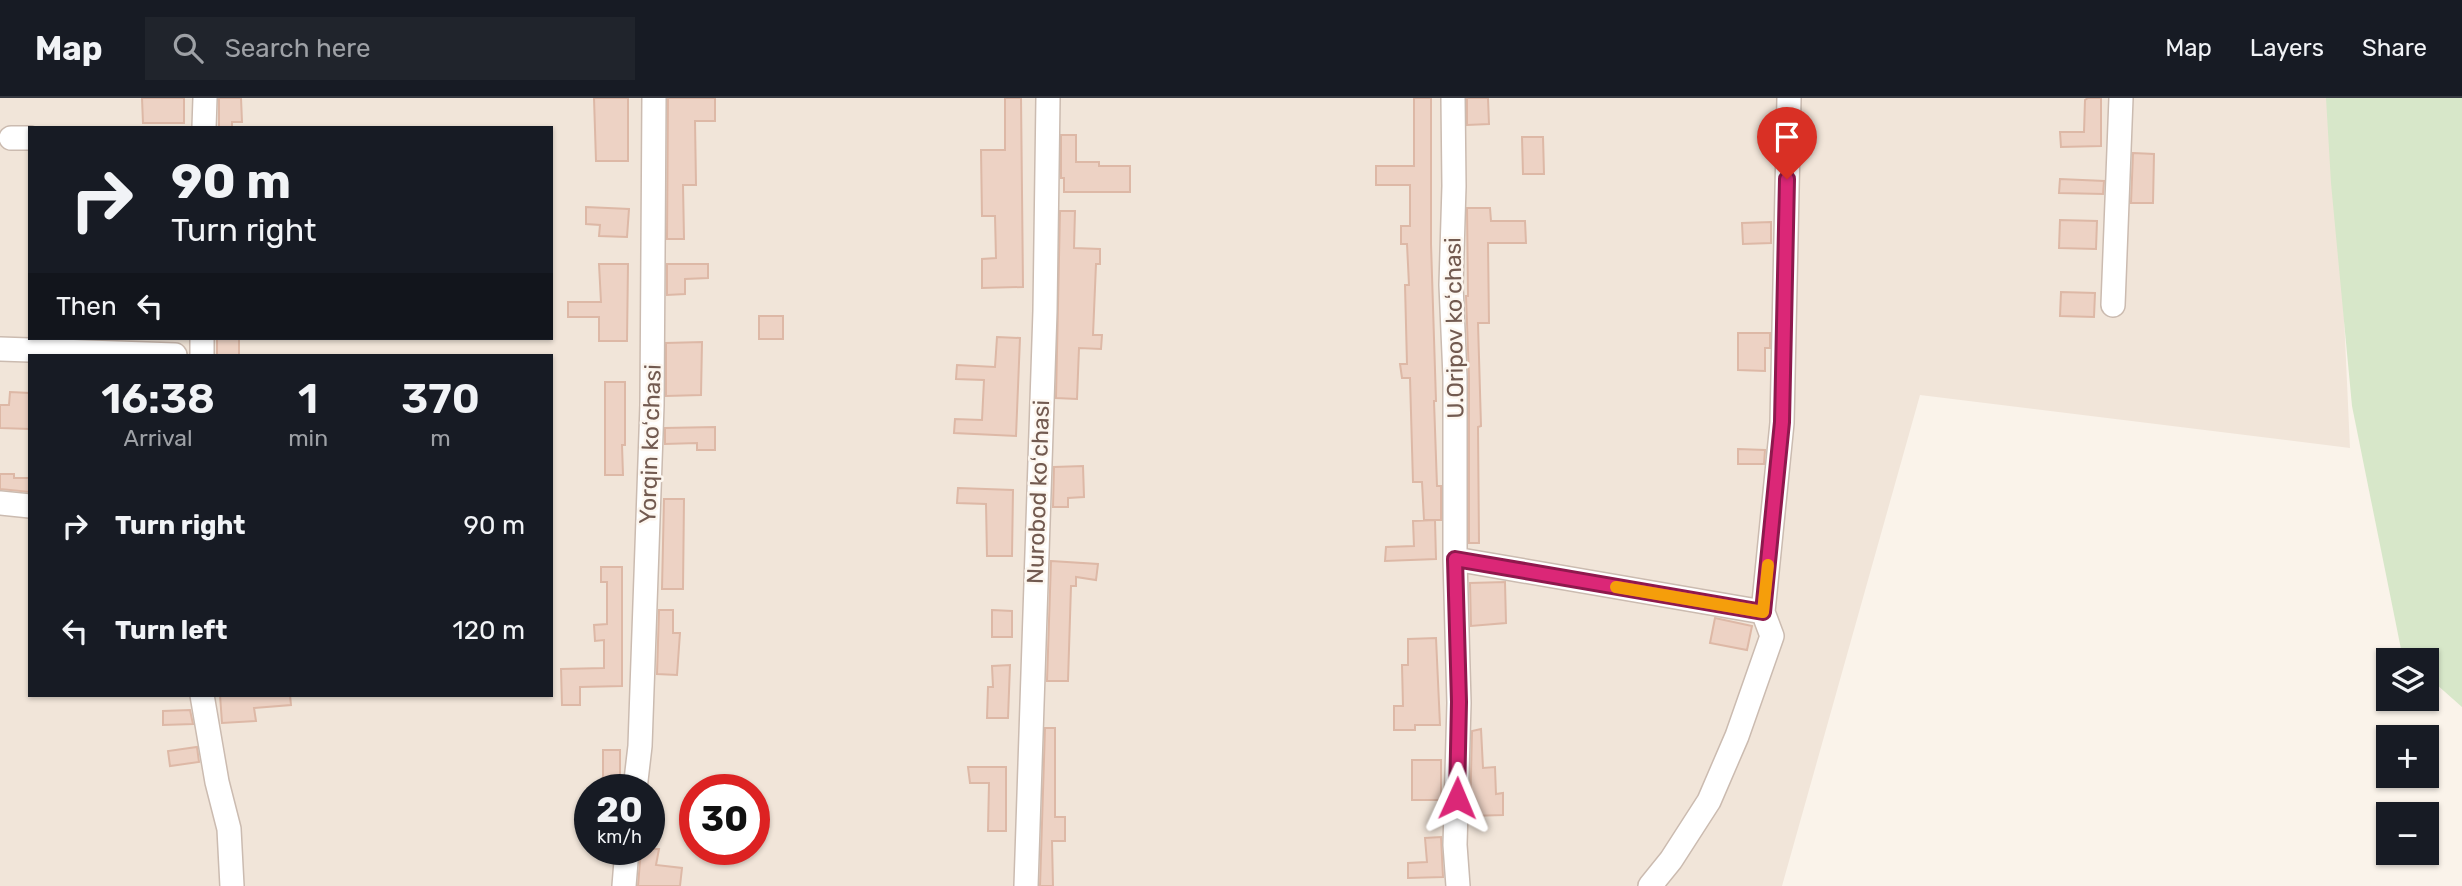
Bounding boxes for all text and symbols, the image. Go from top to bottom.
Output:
search box [145,17,635,80]
text: Map [35,29,103,68]
icon: search [169,29,207,67]
text: Search here [225,33,370,64]
text: Map [2165,34,2212,62]
text: Layers [2250,34,2324,62]
text: Share [2362,34,2427,62]
pin [1757,107,1817,179]
icon: arrive [1768,118,1806,156]
text: 90 m [171,152,291,210]
icon: right [56,154,147,245]
text: Turn right [171,211,316,249]
street label: U.Oripov koʻchasi [1438,237,1470,419]
icon: left [131,287,169,325]
text: Then [56,291,117,322]
street label: Yorqin koʻchasi [633,364,667,524]
text: 16:38 [101,374,215,424]
text: 1 [298,374,318,424]
text: 370 [401,374,480,424]
street label: Nurobod koʻchasi [1021,400,1055,584]
text: Arrival [124,424,193,452]
text: min [288,424,328,452]
text: m [430,424,451,452]
icon: right [56,507,94,545]
text: Turn right [115,510,245,541]
text: 90 m [464,510,525,541]
icon: left [56,612,94,650]
text: Turn left [115,615,227,646]
text: 120 m [453,615,525,646]
map controls [2376,648,2439,865]
button: layers [2376,648,2439,711]
button: + [2376,725,2439,788]
position arrow [1420,761,1494,835]
speed limit sign: 30 [679,774,770,865]
text: 20 [596,789,643,831]
button: − [2376,802,2439,865]
text: km/h [597,826,642,848]

